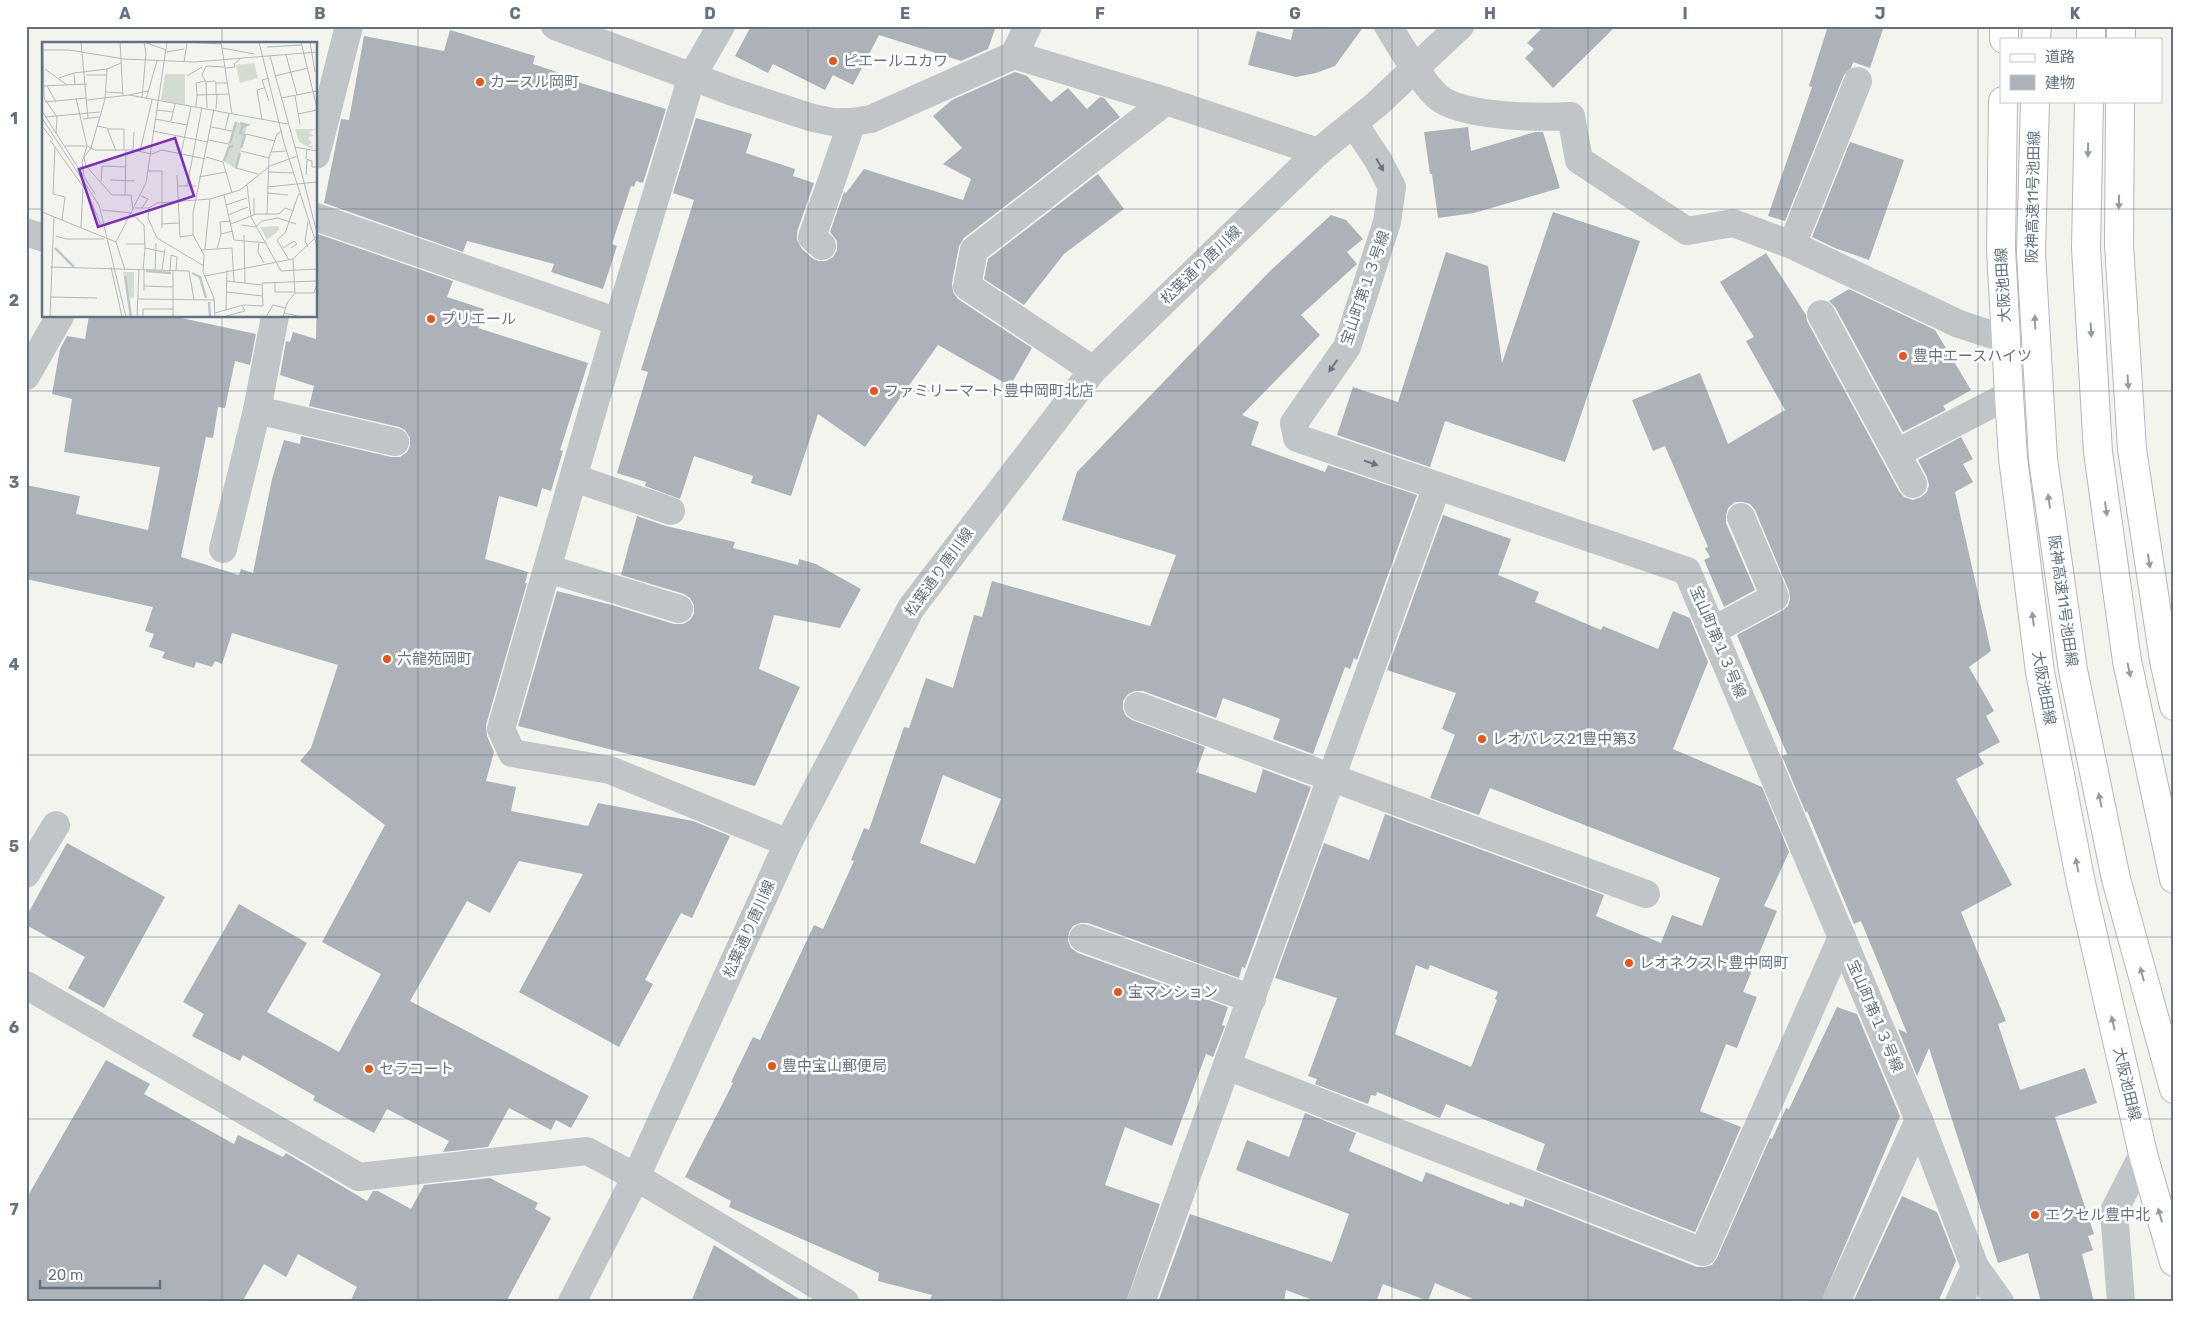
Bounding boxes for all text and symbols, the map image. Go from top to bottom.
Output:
text: A [119,4,131,23]
text: B [314,4,326,23]
text: C [509,4,521,23]
text: D [704,4,716,23]
text: E [900,4,910,23]
text: F [1095,4,1105,23]
text: G [1289,4,1301,23]
text: H [1484,4,1496,23]
text: I [1682,4,1688,23]
text: J [1875,4,1885,23]
text: K [2070,4,2081,23]
legend [2000,38,2162,102]
inset map [42,42,318,318]
text: 道路 [2045,48,2075,66]
place label: ピエールユカワ [843,52,948,70]
marker: ピエールユカワ [827,55,839,67]
place label: カースル岡町 [490,73,579,91]
text: 建物 [2045,74,2075,92]
marker: カースル岡町 [474,76,486,88]
text: 1 [10,109,18,128]
street label: 阪神高速11号池田線 [2023,130,2043,264]
one-way arrow [2084,142,2092,158]
one-way arrow [1376,158,1384,172]
one-way arrow [2115,195,2123,211]
street label: 松葉通り唐川線 [1157,222,1245,308]
street label: 宝山町第１３号線 [1337,228,1393,348]
street label: 大阪池田線 [1992,247,2014,323]
text: 2 [9,291,19,310]
place label: プリエール [441,310,516,328]
marker: プリエール [425,313,437,325]
one-way arrow [2031,314,2039,330]
one-way arrow [2088,322,2096,338]
place label: 豊中エースハイツ [1913,347,2032,365]
marker: 豊中エースハイツ [1897,350,1909,362]
one-way arrow [1329,359,1338,373]
one-way arrow [2124,374,2132,390]
place label: ファミリーマート豊中岡町北店 [884,382,1094,400]
marker: ファミリーマート豊中岡町北店 [868,385,880,397]
one-way arrow [1363,460,1378,468]
text: 3 [9,473,19,492]
one-way arrow [2045,493,2053,509]
one-way arrow [2102,501,2110,517]
street label: 松葉通り唐川線 [901,524,977,620]
street label: 阪神高速11号池田線 [2045,534,2081,668]
one-way arrow [2145,553,2153,569]
street label: 宝山町第１３号線 [1686,583,1750,701]
one-way arrow [2029,610,2037,626]
street label: 大阪池田線 [2029,649,2059,727]
place label: 六龍苑岡町 [397,650,472,668]
marker: 六龍苑岡町 [381,653,393,665]
text: 4 [9,655,20,674]
one-way arrow [2125,662,2133,678]
place label: レオパレス21豊中第3 [1492,730,1636,748]
marker: レオパレス21豊中第3 [1476,733,1488,745]
one-way arrow [2095,791,2103,807]
text: 5 [9,837,19,856]
one-way arrow [2073,856,2081,872]
street label: 松葉通り唐川線 [719,877,779,981]
place label: レオネクスト豊中岡町 [1639,954,1789,972]
marker: レオネクスト豊中岡町 [1623,957,1635,969]
street label: 宝山町第１３号線 [1843,957,1907,1075]
one-way arrow [2138,967,2146,982]
place label: 宝マンション [1128,983,1218,1001]
marker: 宝マンション [1112,986,1124,998]
one-way arrow [2109,1016,2117,1031]
text: 6 [9,1018,19,1037]
street label: 大阪池田線 [2110,1045,2144,1123]
place label: 豊中宝山郵便局 [782,1057,887,1075]
place label: セラコート [379,1060,454,1078]
marker: 豊中宝山郵便局 [766,1060,778,1072]
marker: セラコート [363,1063,375,1075]
text: 7 [9,1200,19,1219]
place label: エクセル豊中北 [2045,1206,2150,1224]
one-way arrow [2156,1207,2164,1222]
marker: エクセル豊中北 [2029,1209,2041,1221]
scale bar [40,1258,160,1290]
text: 20 m [48,1266,83,1284]

